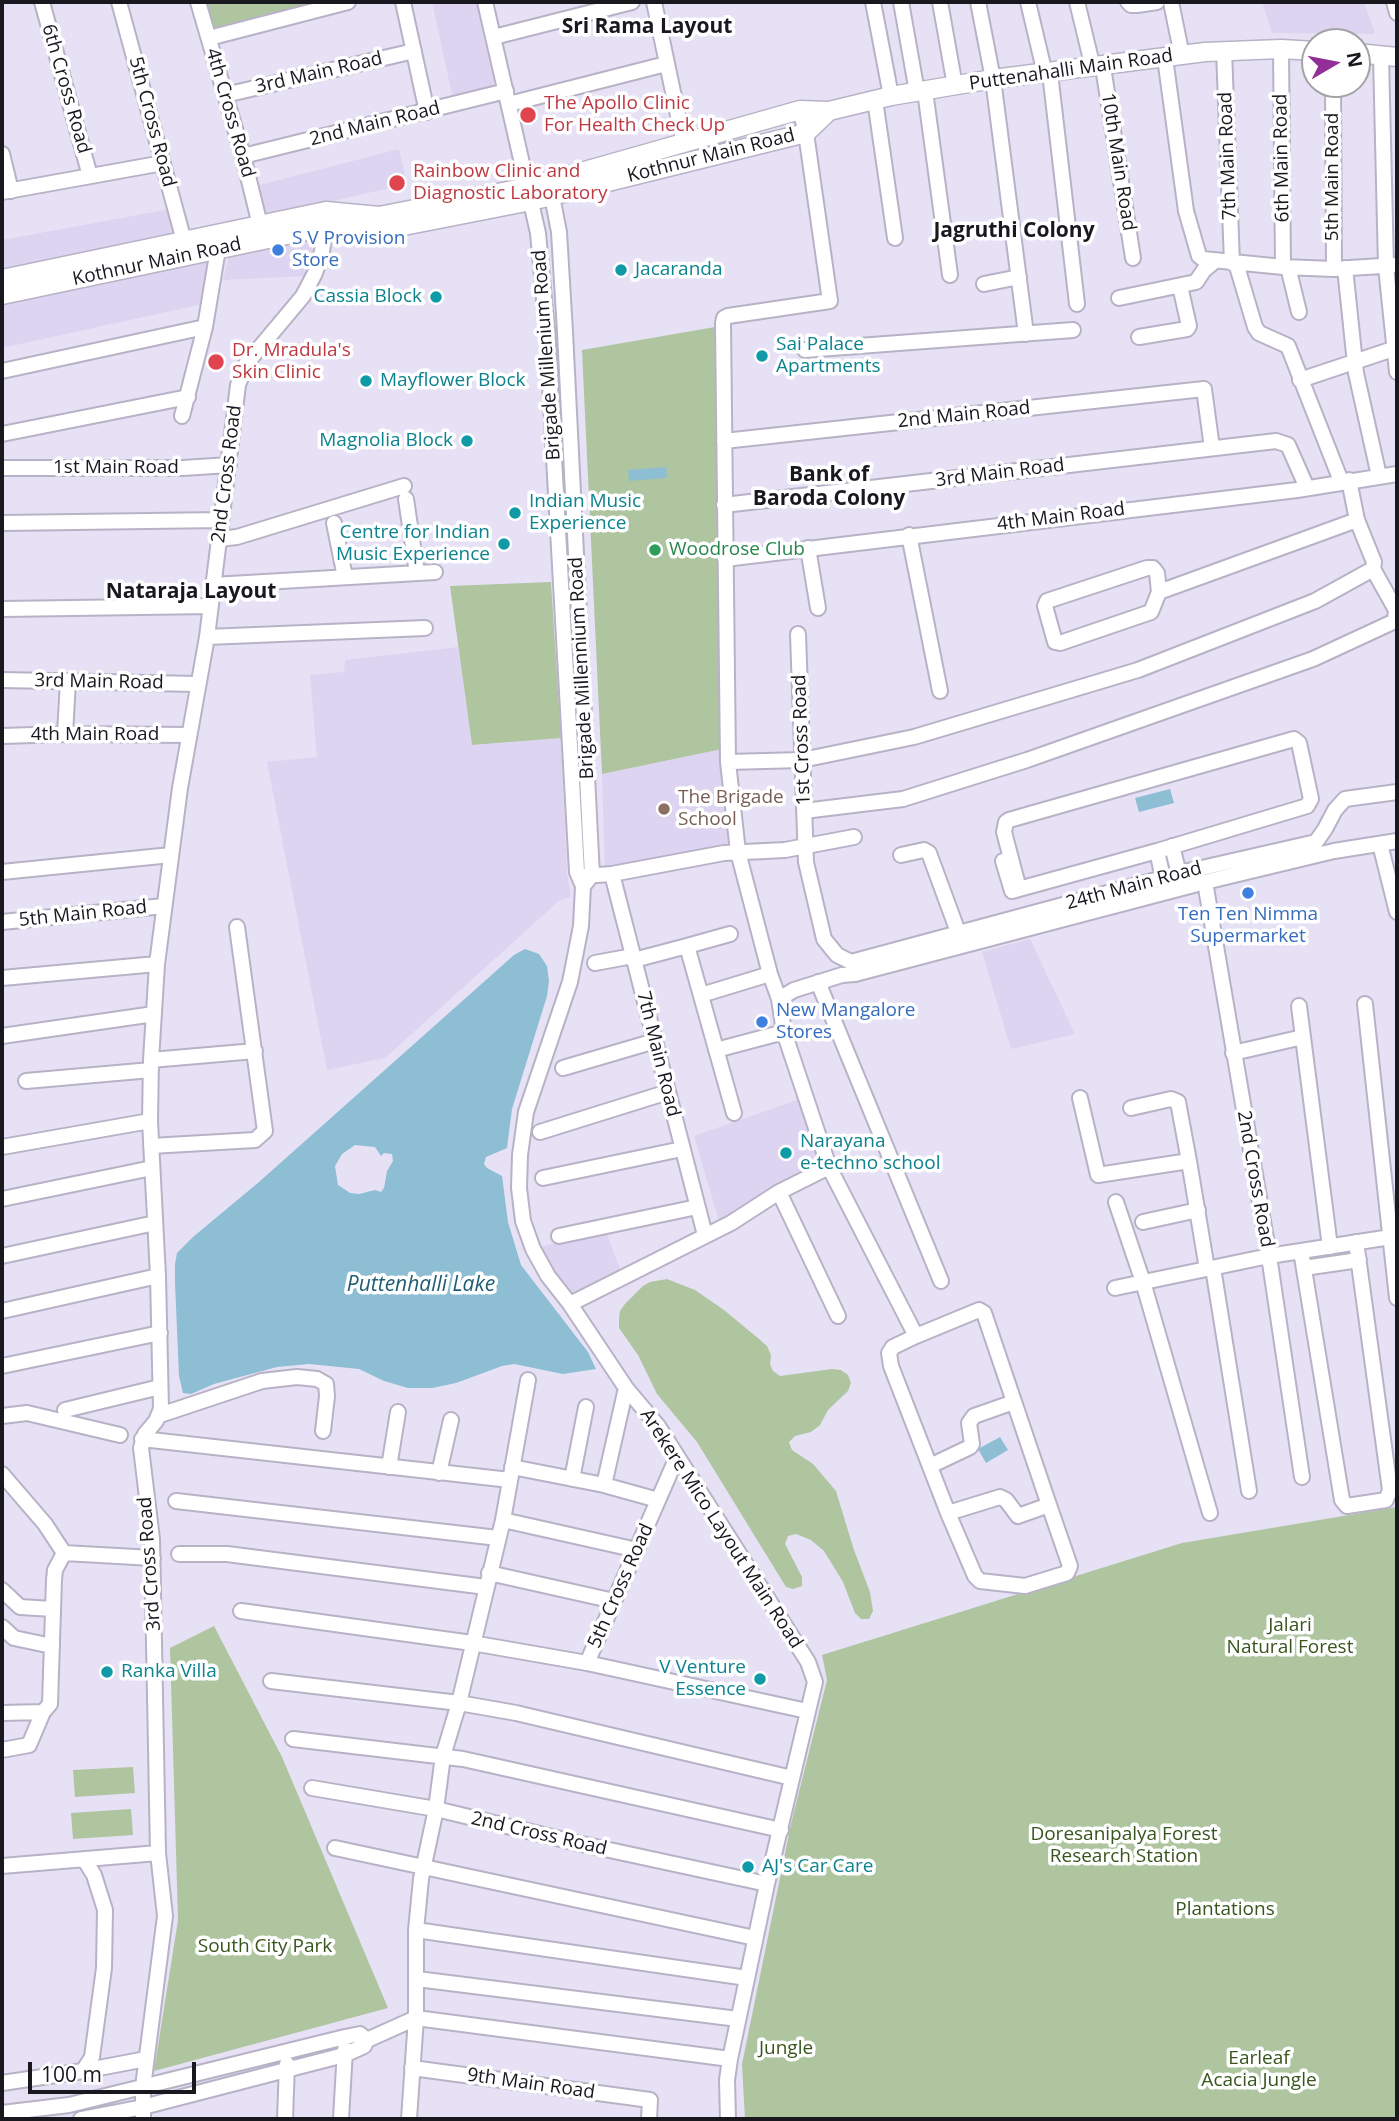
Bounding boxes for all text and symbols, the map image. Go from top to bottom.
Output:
district label: Sri Rama Layout [562,14,732,40]
street label: 6th Cross Road [37,22,95,156]
north arrow [1301,28,1371,98]
street label: Puttenahalli Main Road [968,44,1174,96]
street label: 4th Cross Road [201,46,259,180]
street label: 3rd Main Road [253,47,385,99]
text: N [1341,50,1369,70]
street label: 5th Cross Road [124,54,180,190]
street label: 10th Main Road [1096,91,1140,233]
street label: 7th Main Road [1214,91,1242,221]
place label: The Apollo Clinic For Health Check Up [544,93,725,137]
street label: 6th Main Road [1269,94,1295,222]
street label: 2nd Main Road [308,97,442,151]
marker: The Apollo Clinic For Health Check Up [518,105,538,125]
street label: 5th Main Road [1322,113,1344,241]
street label: Kothnur Main Road [625,124,797,188]
place label: Rainbow Clinic and Diagnostic Laboratory [413,161,608,205]
marker: Rainbow Clinic and Diagnostic Laboratory [387,173,407,193]
district label: Jagruthi Colony [933,218,1095,244]
place label: S V Provision Store [292,228,405,272]
street label: Kothnur Main Road [71,233,243,291]
marker: S V Provision Store [270,242,286,258]
street label: Brigade Millenium Road [528,249,566,461]
place label: Jacaranda [635,259,722,281]
marker: Jacaranda [613,262,629,278]
place label: Cassia Block [313,286,422,308]
marker: Cassia Block [428,289,444,305]
place label: Sai Palace Apartments [776,334,880,378]
place label: Dr. Mradula's Skin Clinic [232,340,351,384]
marker: Sai Palace Apartments [754,348,770,364]
marker: Dr. Mradula's Skin Clinic [206,352,226,372]
place label: Mayflower Block [380,370,525,392]
marker: Mayflower Block [358,373,374,389]
street label: 2nd Main Road [896,397,1032,433]
street label: 2nd Cross Road [207,404,247,544]
place label: Magnolia Block [319,430,453,452]
marker: Magnolia Block [459,433,475,449]
street label: 3rd Main Road [934,454,1066,492]
street label: 1st Main Road [53,457,179,479]
district label: Bank of Baroda Colony [753,462,905,512]
place label: Indian Music Experience [529,491,641,535]
street label: 4th Main Road [996,498,1126,536]
marker: Indian Music Experience [507,505,523,521]
place label: Centre for Indian Music Experience [336,522,490,566]
marker: Centre for Indian Music Experience [496,536,512,552]
place label: Woodrose Club [669,539,805,561]
marker: Woodrose Club [647,542,663,558]
street label: Brigade Millennium Road [565,556,599,780]
district label: Nataraja Layout [106,579,276,605]
street label: 3rd Main Road [34,669,164,695]
street label: 1st Cross Road [788,674,816,806]
street label: 4th Main Road [31,724,159,746]
place label: The Brigade School [678,787,784,831]
marker: The Brigade School [656,801,672,817]
street label: 24th Main Road [1064,857,1204,915]
marker: Ten Ten Nimma Supermarket [1240,885,1256,901]
street label: 5th Main Road [18,896,148,932]
place label: Ten Ten Nimma Supermarket [1178,904,1318,948]
street label: 7th Main Road [631,989,685,1119]
place label: New Mangalore Stores [776,1000,915,1044]
marker: New Mangalore Stores [754,1014,770,1030]
street label: 2nd Cross Road [1232,1109,1278,1249]
place label: Narayana e-techno school [800,1131,940,1175]
marker: Narayana e-techno school [778,1145,794,1161]
water label: Puttenhalli Lake [347,1272,495,1298]
street label: Arekere Mico Layout Main Road [635,1405,807,1653]
street label: 3rd Cross Road [134,1496,166,1632]
street label: 5th Cross Road [583,1520,659,1652]
park label: Jalari Natural Forest [1227,1615,1353,1659]
place label: V Venture Essence [659,1657,746,1701]
place label: Ranka Villa [121,1661,217,1683]
marker: Ranka Villa [99,1664,115,1680]
marker: V Venture Essence [752,1671,768,1687]
street label: 2nd Cross Road [469,1807,609,1861]
park label: Doresanipalya Forest Research Station [1030,1824,1218,1868]
place label: AJ's Car Care [762,1856,873,1878]
marker: AJ's Car Care [740,1859,756,1875]
park label: Plantations [1175,1899,1275,1921]
park label: South City Park [198,1936,332,1958]
park label: Jungle [759,2038,813,2060]
scale bar [32,2048,200,2092]
park label: Earleaf Acacia Jungle [1201,2048,1317,2092]
text: 100 m [41,2060,102,2088]
street label: 9th Main Road [466,2064,596,2104]

